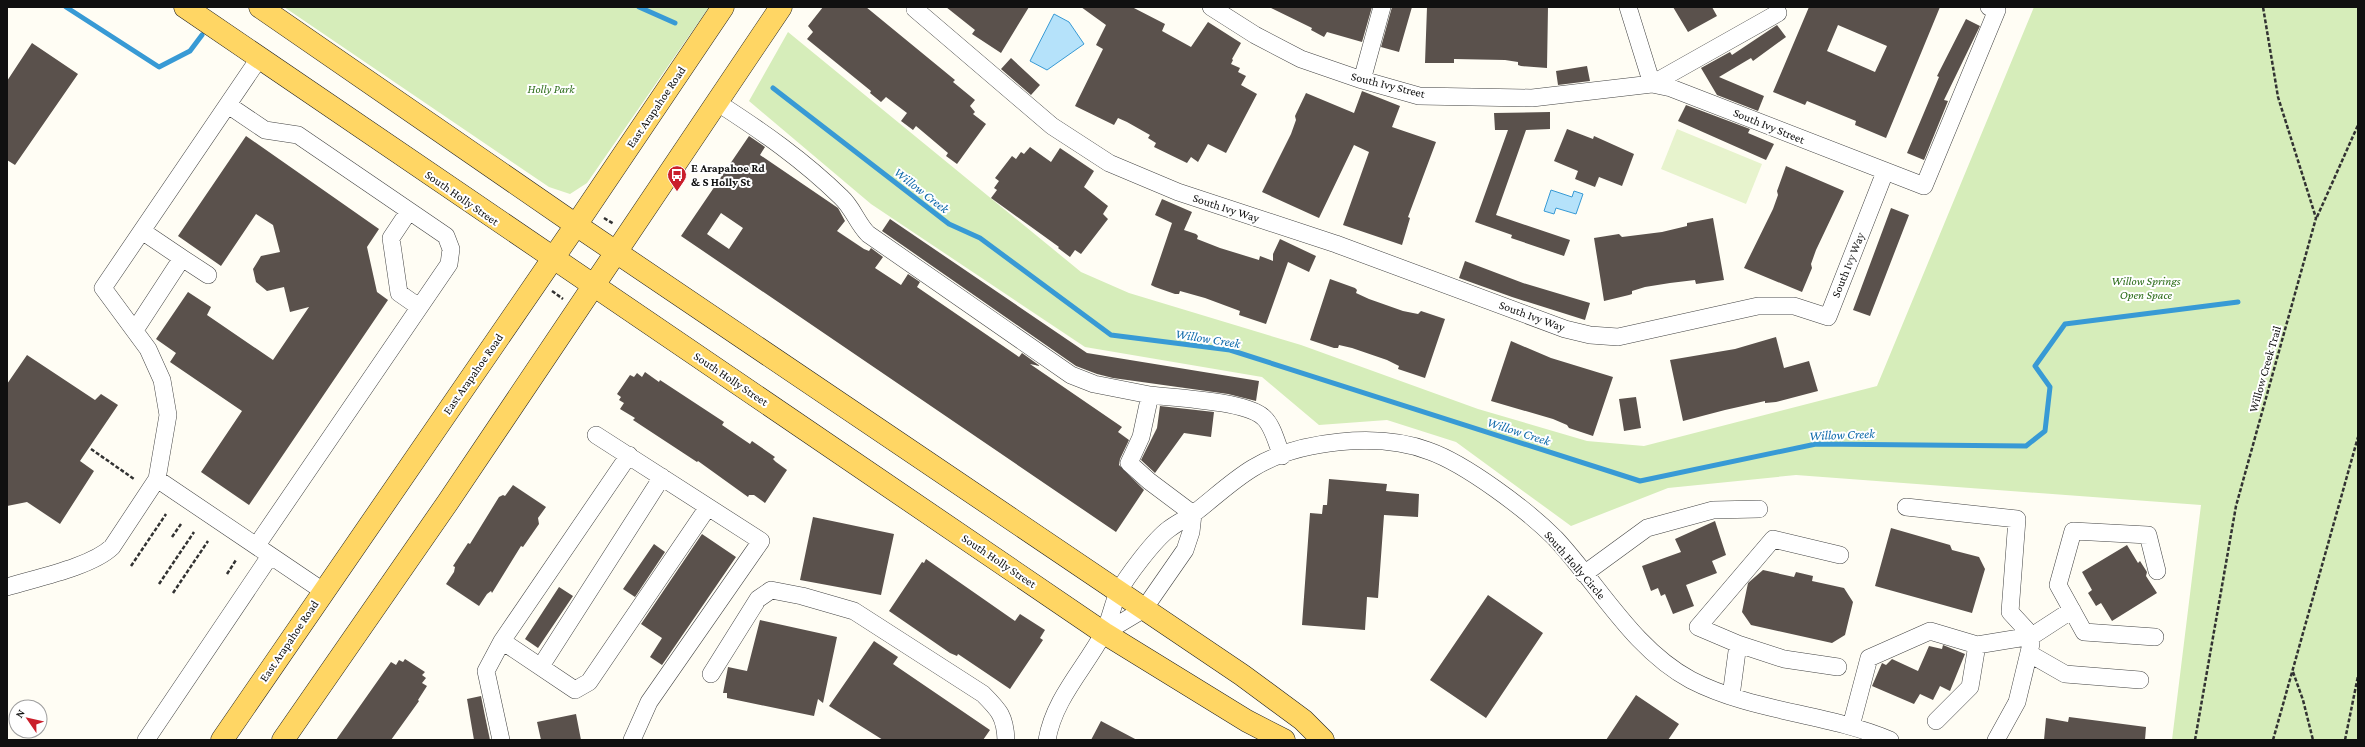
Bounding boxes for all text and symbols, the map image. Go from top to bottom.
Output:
street label: East Arapahoe Road [623,63,689,151]
street label: South Ivy Street [1350,69,1427,101]
park label: Holly Park [528,82,575,96]
street label: South Ivy Street [1731,105,1808,147]
place label: E Arapahoe Rd & S Holly St [691,161,765,189]
bus stop icon: E Arapahoe Rd & S Holly St [666,164,688,192]
water label: Willow Creek [891,164,953,217]
street label: South Holly Street [423,167,502,229]
street label: South Ivy Way [1191,191,1261,225]
street label: South Ivy Way [1829,230,1868,300]
park label: Willow Springs Open Space [2112,274,2181,302]
street label: South Ivy Way [1497,298,1567,335]
street label: Willow Creek Trail [2246,324,2284,414]
water label: Willow Creek [1174,326,1243,351]
street label: East Arapahoe Road [440,330,507,417]
street label: South Holly Street [691,349,772,410]
water label: Willow Creek [1485,414,1554,449]
water label: Willow Creek [1809,426,1876,443]
street label: South Holly Circle [1541,528,1609,602]
street label: South Holly Street [959,531,1040,592]
street label: East Arapahoe Road [256,597,322,685]
north arrow [8,699,48,739]
text: N [13,707,27,720]

